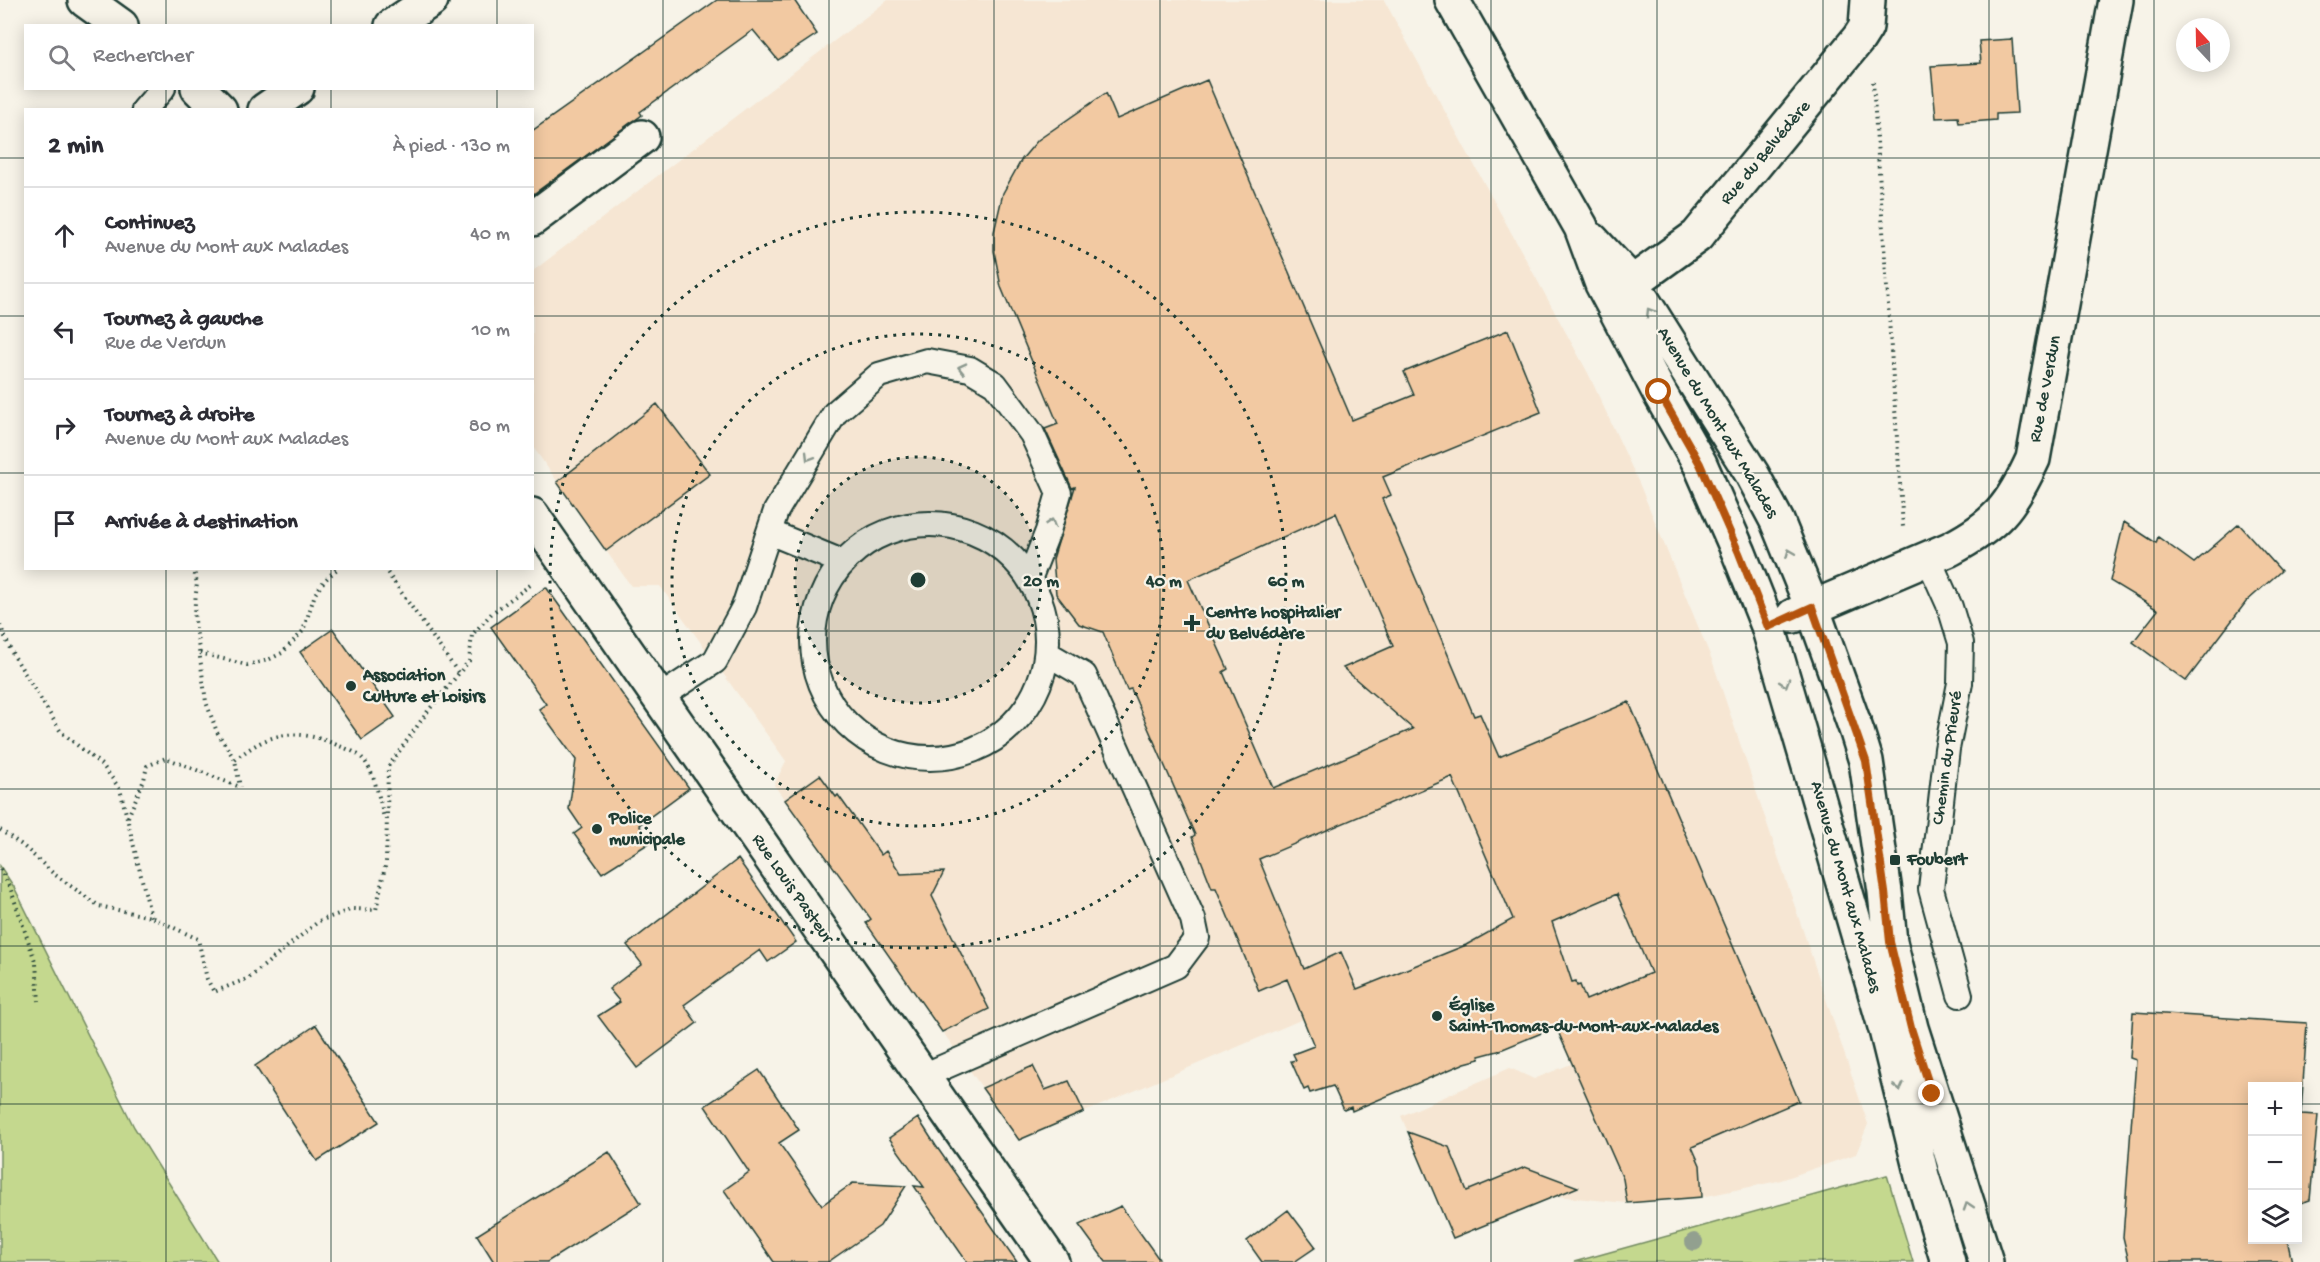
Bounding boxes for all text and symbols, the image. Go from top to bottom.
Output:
north arrow [2176,18,2230,72]
search box [24,24,534,90]
icon: search [45,41,78,74]
text: Rechercher [93,44,193,70]
street label: Rue du Belvédère [1716,96,1816,209]
text: 2 min [48,132,103,163]
text: À pied · 130 m [393,136,510,159]
text: Continuez [105,211,194,237]
icon: ahead [48,219,81,252]
text: 40 m [470,224,510,247]
text: Avenue du Mont aux Malades [105,237,348,260]
text: Tournez à gauche [105,307,263,333]
one-way arrow [1646,308,1658,318]
icon: left [48,315,81,348]
text: 10 m [472,320,510,343]
street label: Avenue du Mont aux Malades [1652,324,1783,523]
text: Rue de Verdun [105,333,226,356]
street label: Rue de Verdun [2025,333,2067,444]
one-way arrow [958,362,968,375]
route start [1645,378,1671,404]
text: Tournez à droite [105,403,254,429]
icon: right [48,411,81,444]
text: 80 m [469,416,510,439]
text: Avenue du Mont aux Malades [105,429,348,452]
one-way arrow [804,451,816,461]
icon: arrive [48,507,81,540]
text: Arrivée à destination [105,510,298,536]
one-way arrow [1044,518,1056,529]
one-way arrow [1785,548,1797,559]
centre of rings [908,570,928,590]
text: 20 m [1023,572,1059,593]
text: 40 m [1145,572,1182,593]
text: 60 m [1268,572,1304,593]
place label: Centre hospitalier du Belvédère [1205,603,1343,645]
marker: Centre hospitalier du Belvédère [1183,614,1201,632]
place label: Association Culture et Loisirs [362,666,487,708]
one-way arrow [1778,677,1790,688]
marker: Association Culture et Loisirs [344,679,358,693]
street label: Chemin du Prieuré [1928,689,1968,826]
street label: Avenue du Mont aux Malades [1805,779,1886,996]
place label: Police municipale [608,809,686,851]
marker: Police municipale [590,822,604,836]
street label: Rue Louis Pasteur [747,830,838,949]
place label: Foubert [1906,850,1968,871]
marker: Foubert [1888,853,1902,867]
place label: Église Saint-Thomas-du-Mont-aux-Malades [1449,995,1720,1038]
marker: Église Saint-Thomas-du-Mont-aux-Malades [1430,1009,1444,1023]
route end [1918,1080,1944,1106]
one-way arrow [1892,1081,1905,1091]
map controls [2248,1082,2302,1244]
button: + [2248,1082,2302,1136]
button: − [2248,1136,2302,1190]
button: layers [2248,1190,2302,1244]
one-way arrow [1962,1201,1975,1212]

